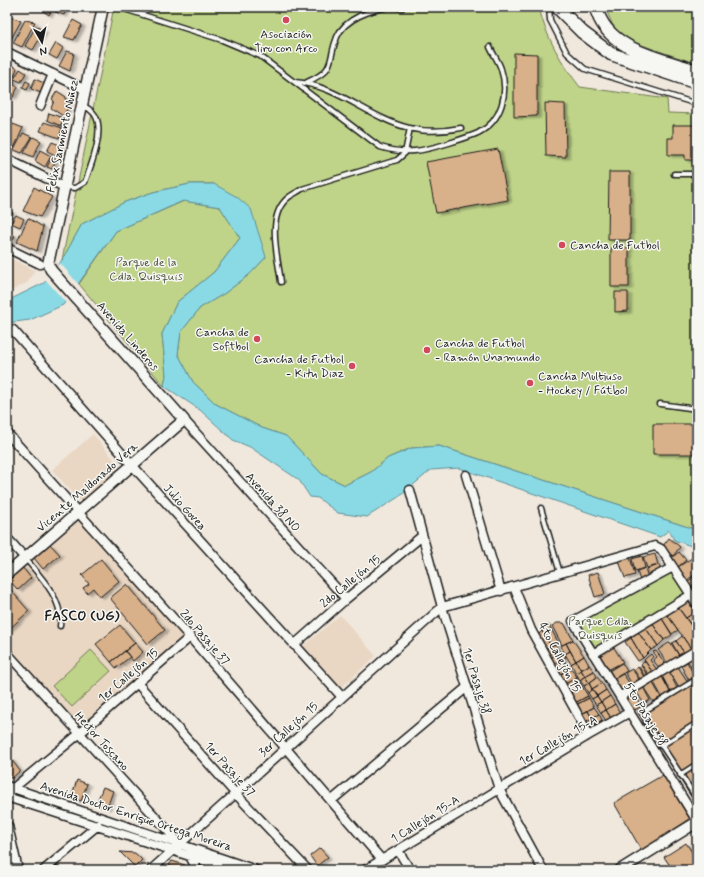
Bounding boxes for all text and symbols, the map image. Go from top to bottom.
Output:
marker: Asociación Tiro con Arco [281,15,291,25]
north arrow [22,22,62,62]
place label: Asociación Tiro con Arco [255,27,318,57]
text: N [39,43,48,58]
street label: Felix Sarmiento Nuñez [43,78,83,194]
place label: Cancha de Futbol [570,238,660,254]
marker: Cancha de Futbol [557,240,567,250]
park label: Parque de la Cdla. Quisquis [109,255,183,285]
street label: Avenida Linderos [93,298,162,375]
place label: Cancha de Softbol [195,325,249,355]
marker: Cancha de Softbol [252,334,262,344]
place label: Cancha de Futbol - Ramón Unamundo [435,336,540,366]
marker: Cancha de Futbol - Ramón Unamundo [422,345,432,355]
place label: Cancha de Futbol - Kitu Diaz [254,352,345,382]
marker: Cancha de Futbol - Kitu Diaz [347,361,357,371]
place label: Cancha Multiuso - Hockey / Fútbol [538,369,627,399]
marker: Cancha Multiuso - Hockey / Fútbol [525,378,535,388]
street label: Vicente Maldonado Vera [34,439,142,536]
street label: Avenida 38 NO [241,470,303,536]
street label: Julio Govea [159,481,209,534]
street label: 2do Callejón 15 [317,552,384,612]
district label: FASCO (UG) [45,607,120,625]
street label: 2do Pasaje 37 [176,607,233,669]
park label: Parque Cdla. Quisquis [568,614,632,644]
street label: 4to Callejón 15 [534,620,584,695]
street label: 1er Callejón 15 [95,645,162,706]
street label: 1er Pasaje 38 [458,646,494,717]
street label: 5to Pasaje 38 [620,680,670,749]
street label: 3er Callejón 15 [256,699,322,761]
street label: Hector Toscano [70,709,132,775]
street label: 1er Callejón 15-A [516,712,601,770]
street label: 1er Pasaje 37 [200,739,258,800]
street label: Avenida Doctor Enrique Ortega Moreira [38,778,233,856]
street label: 1 Callejón 15-A [388,792,463,847]

